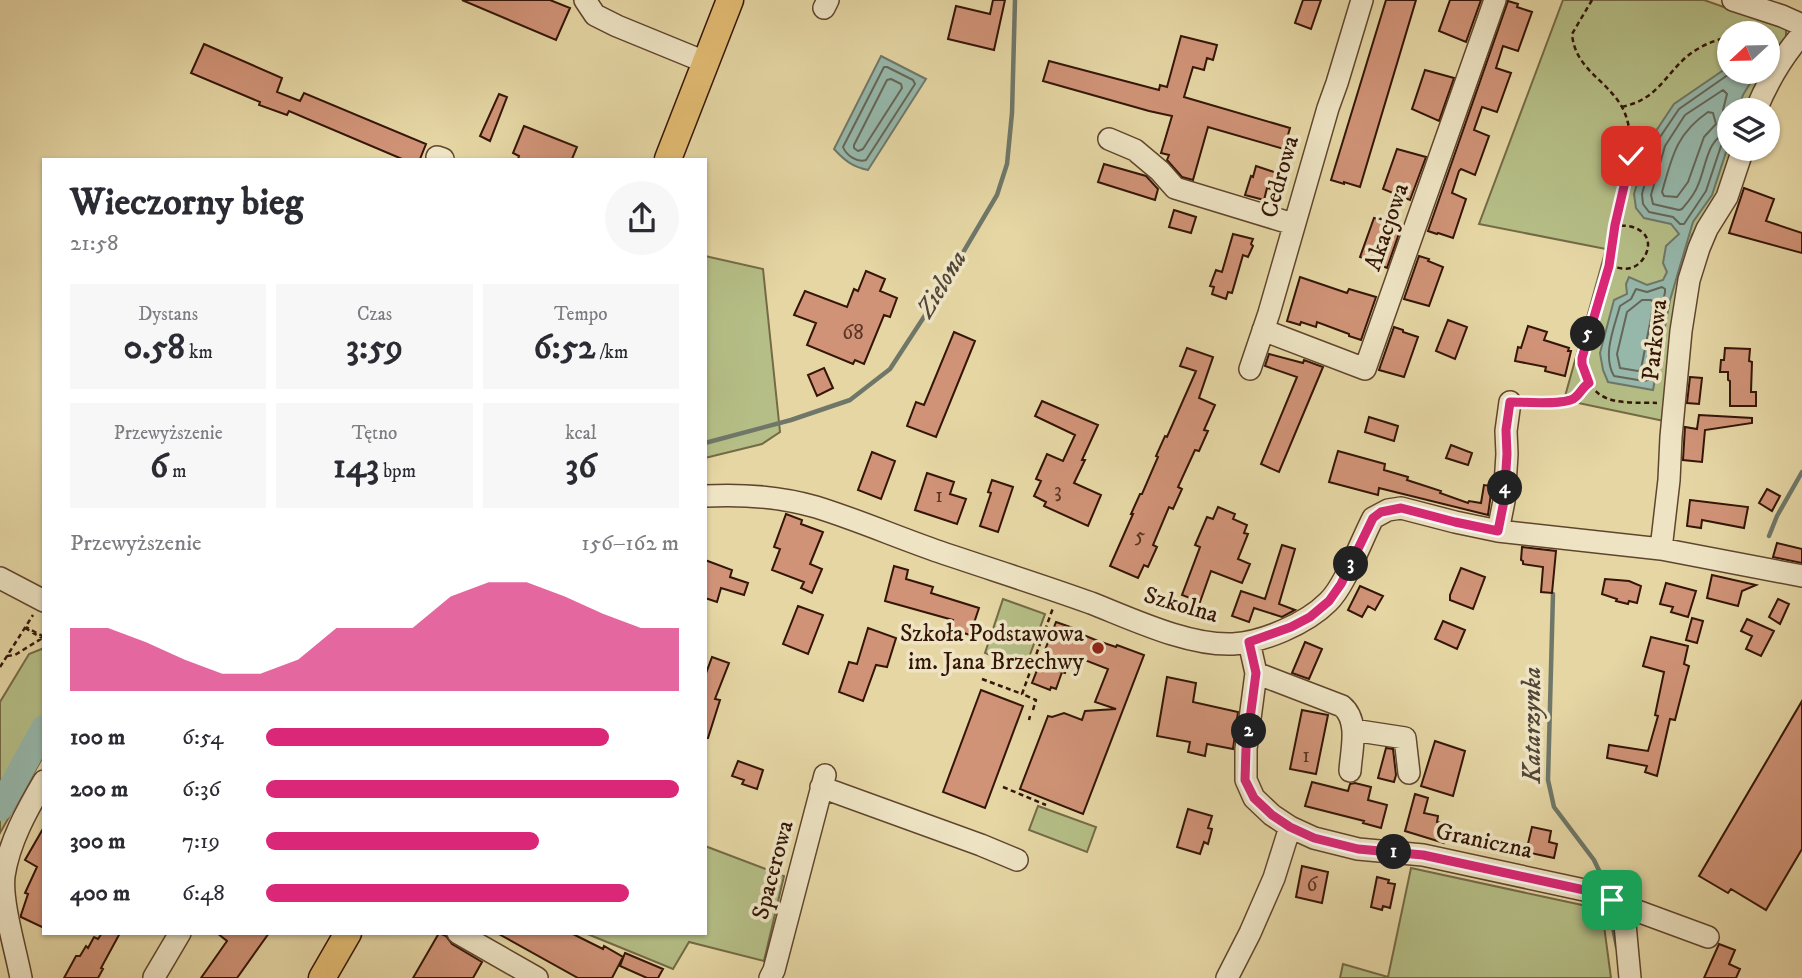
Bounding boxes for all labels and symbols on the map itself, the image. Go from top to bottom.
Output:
north arrow [1717,21,1780,84]
pin [1601,126,1661,186]
street label: Cedrowa [1254,132,1306,222]
street label: Akacjowa [1358,178,1416,275]
water label: Zielona [908,244,975,325]
street label: Parkowa [1636,297,1674,382]
pin: 5 [1570,316,1606,352]
house number: 68 [842,320,864,346]
pin: 4 [1488,470,1522,505]
house number: 3 [1054,478,1062,504]
house number: 1 [935,483,943,509]
house number: 5 [1135,523,1145,549]
pin: 3 [1334,546,1368,582]
street label: Szkolna [1140,580,1222,630]
place label: Szkoła Podstawowa im. Jana Brzechwy [900,619,1085,677]
marker: Szkoła Podstawowa im. Jana Brzechwy [1090,640,1106,656]
water label: Katarzynka [1516,667,1549,784]
pin: 2 [1232,714,1266,748]
house number: 1 [1302,743,1310,769]
street label: Spacerowa [745,816,801,923]
street label: Graniczna [1433,816,1536,866]
pin: 1 [1376,834,1412,870]
pin [1582,870,1642,930]
house number: 6 [1307,872,1319,898]

